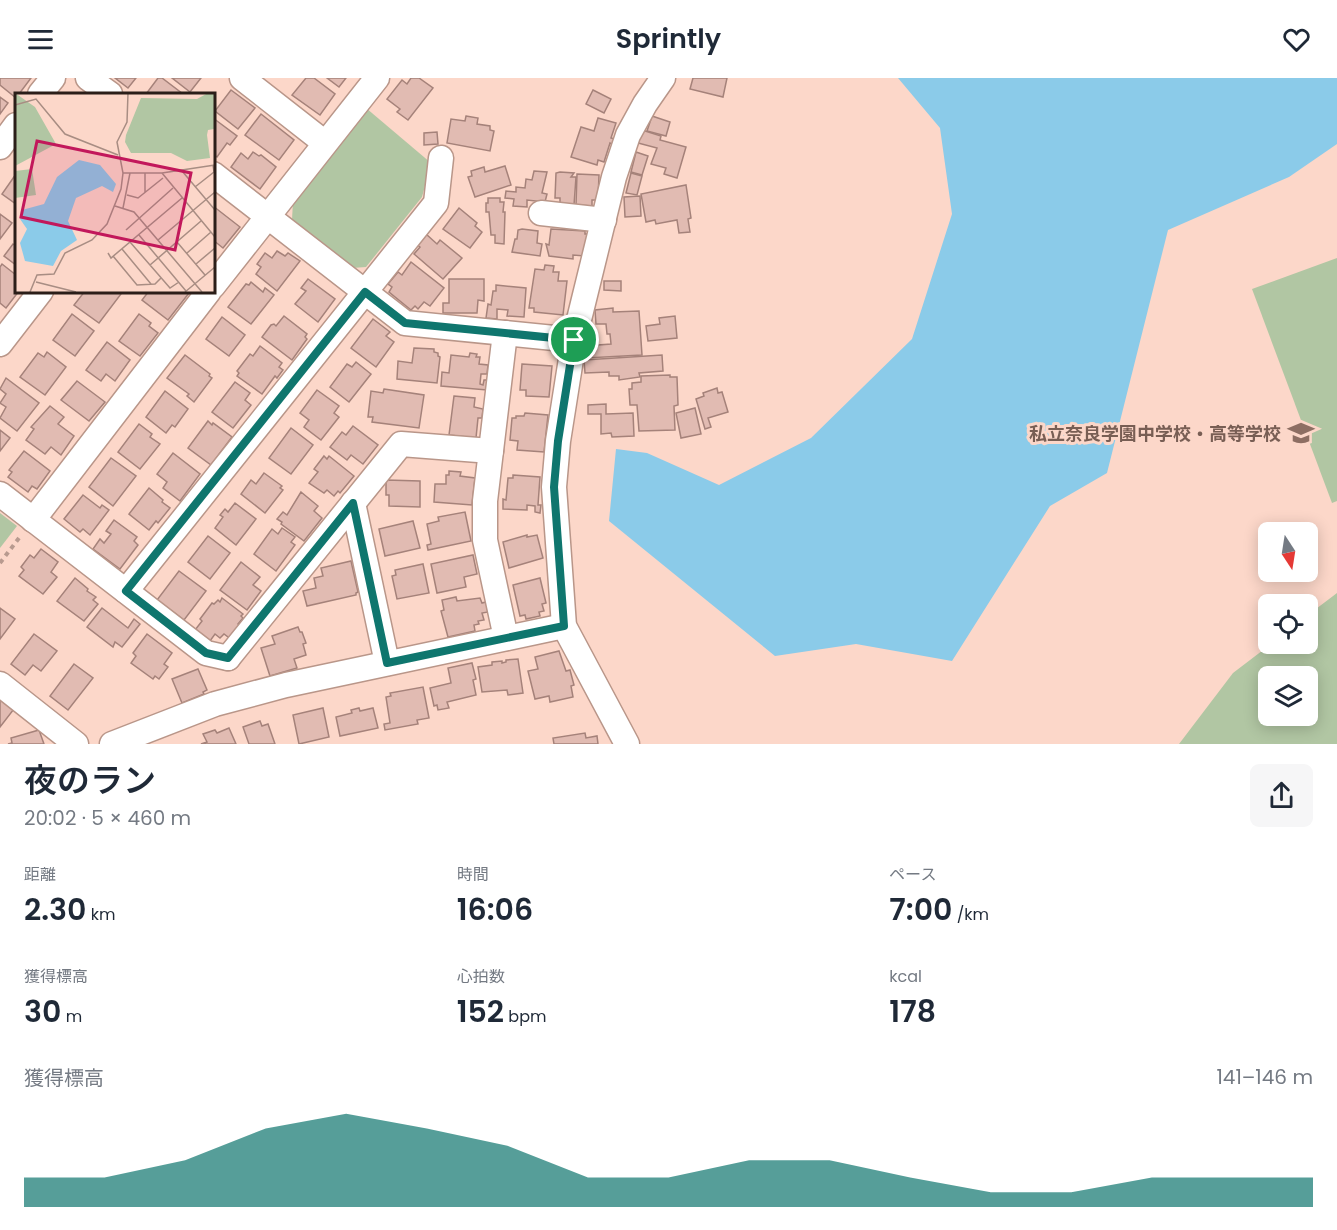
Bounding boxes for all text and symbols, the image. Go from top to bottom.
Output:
text: Sprintly [616,20,721,57]
icon: menu [24,23,57,56]
icon: heart [1280,23,1313,56]
inset map [15,93,214,292]
pin [548,314,599,365]
icon: arrive [557,323,590,356]
school or university icon: 私立奈良学園中学校・高等学校 [1286,418,1316,448]
place label: 私立奈良学園中学校・高等学校 [1029,421,1281,446]
north arrow [1258,522,1318,582]
map controls [1258,522,1318,726]
button: locate [1258,594,1318,654]
button: layers [1258,666,1318,726]
text: 夜のラン [24,757,156,804]
button: share [1250,764,1313,827]
text: 20:02 · 5 × 460 m [24,804,191,832]
text: 距離 [24,863,56,886]
text: 時間 [457,863,489,886]
text: ペース [889,863,937,886]
text: 2.30 [24,888,86,931]
text: 16:06 [457,888,533,931]
text: 7:00 [889,888,952,931]
text: km [86,903,115,926]
text: /km [952,903,989,926]
text: 獲得標高 [24,965,88,988]
text: 心拍数 [457,965,505,988]
text: kcal [889,965,922,988]
text: 30 [24,990,61,1033]
text: 152 [457,990,504,1033]
text: 178 [889,990,936,1033]
text: m [61,1005,82,1028]
text: bpm [504,1005,546,1028]
text: 141–146 m [1216,1063,1313,1091]
text: 獲得標高 [24,1064,104,1092]

